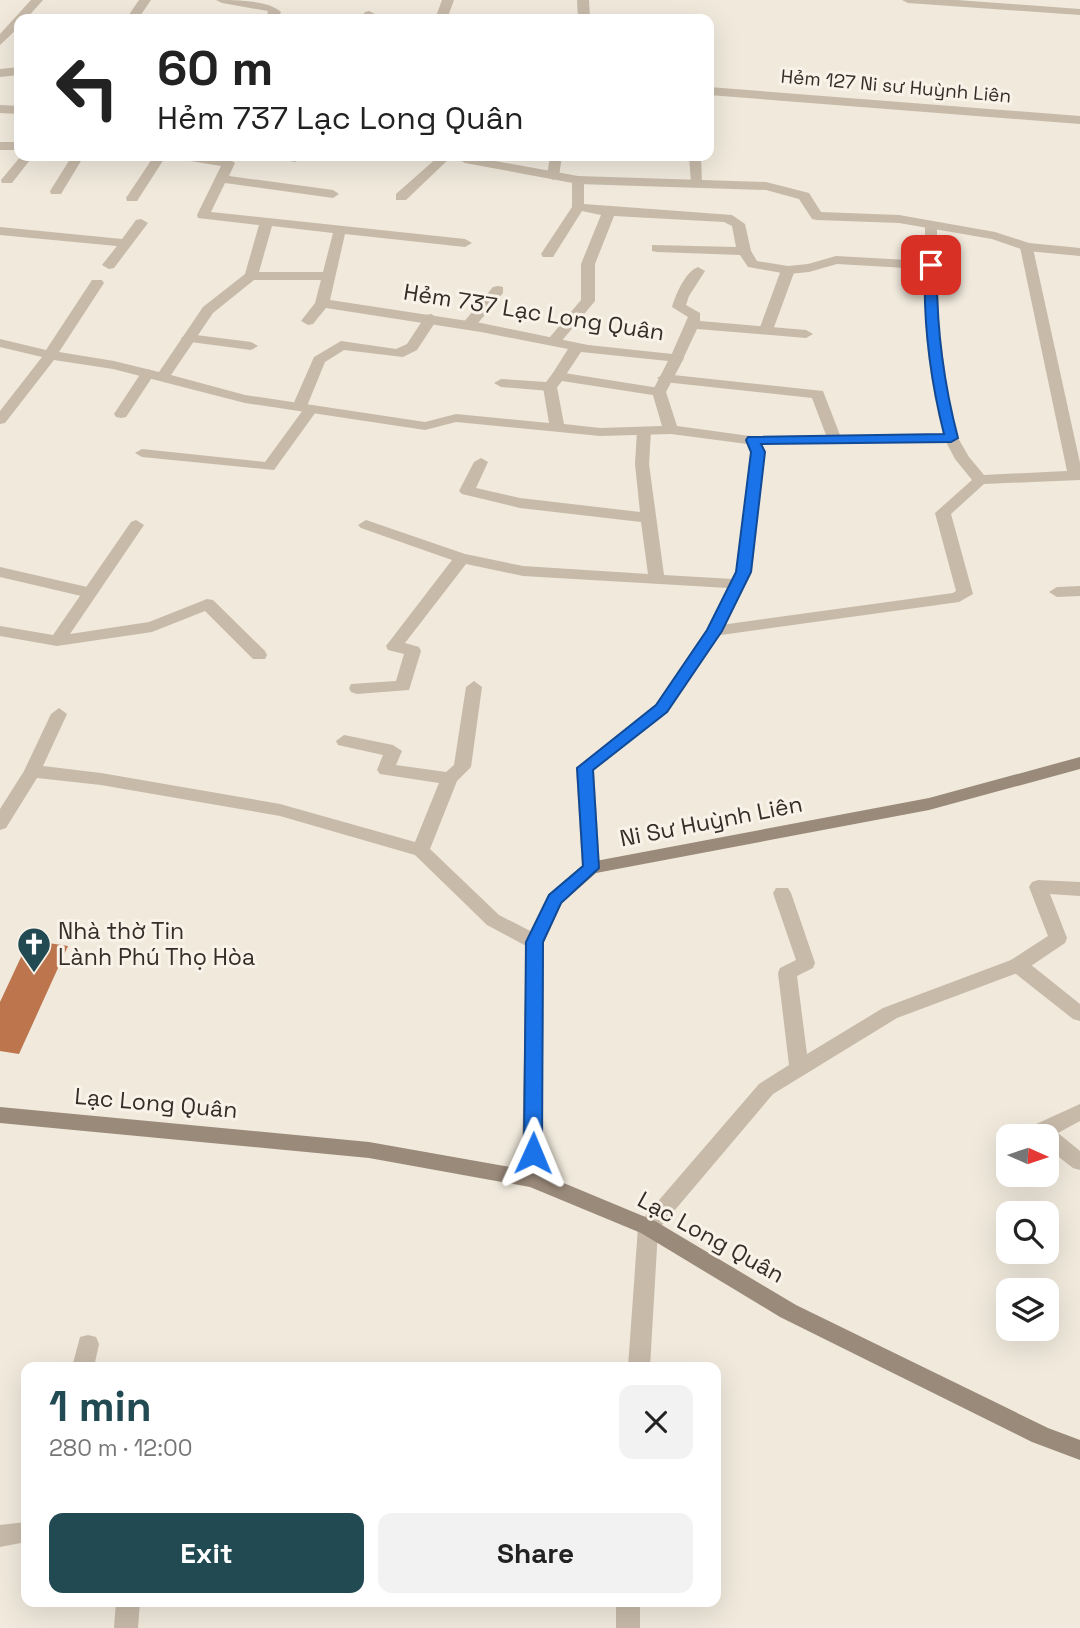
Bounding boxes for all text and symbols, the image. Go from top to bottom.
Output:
text: 60 m [157,37,273,99]
icon: left [42,42,133,133]
street label: Hẻm 127 Ni sư Huỳnh Liên [780,63,1012,109]
text: Hẻm 737 Lạc Long Quân [157,98,524,138]
pin [901,235,961,295]
icon: arrive [912,246,950,284]
street label: Hẻm 737 Lạc Long Quân [402,277,666,347]
street label: Ni Sư Huỳnh Liên [617,789,805,853]
place label: Nhà thờ Tin Lành Phú Thọ Hòa [58,916,255,972]
church icon: Nhà thờ Tin Lành Phú Thọ Hòa [15,925,53,974]
street label: Lạc Long Quân [73,1081,239,1125]
position arrow [496,1116,570,1190]
north arrow [996,1124,1059,1186]
map controls [996,1124,1059,1341]
street label: Lạc Long Quân [632,1184,790,1290]
button: search [996,1201,1059,1264]
button: layers [996,1278,1059,1341]
text: 1 min [49,1380,152,1433]
button: close [619,1385,693,1459]
text: 280 m · 12:00 [49,1433,193,1463]
button: Exit [49,1513,364,1593]
button: Share [378,1513,693,1593]

